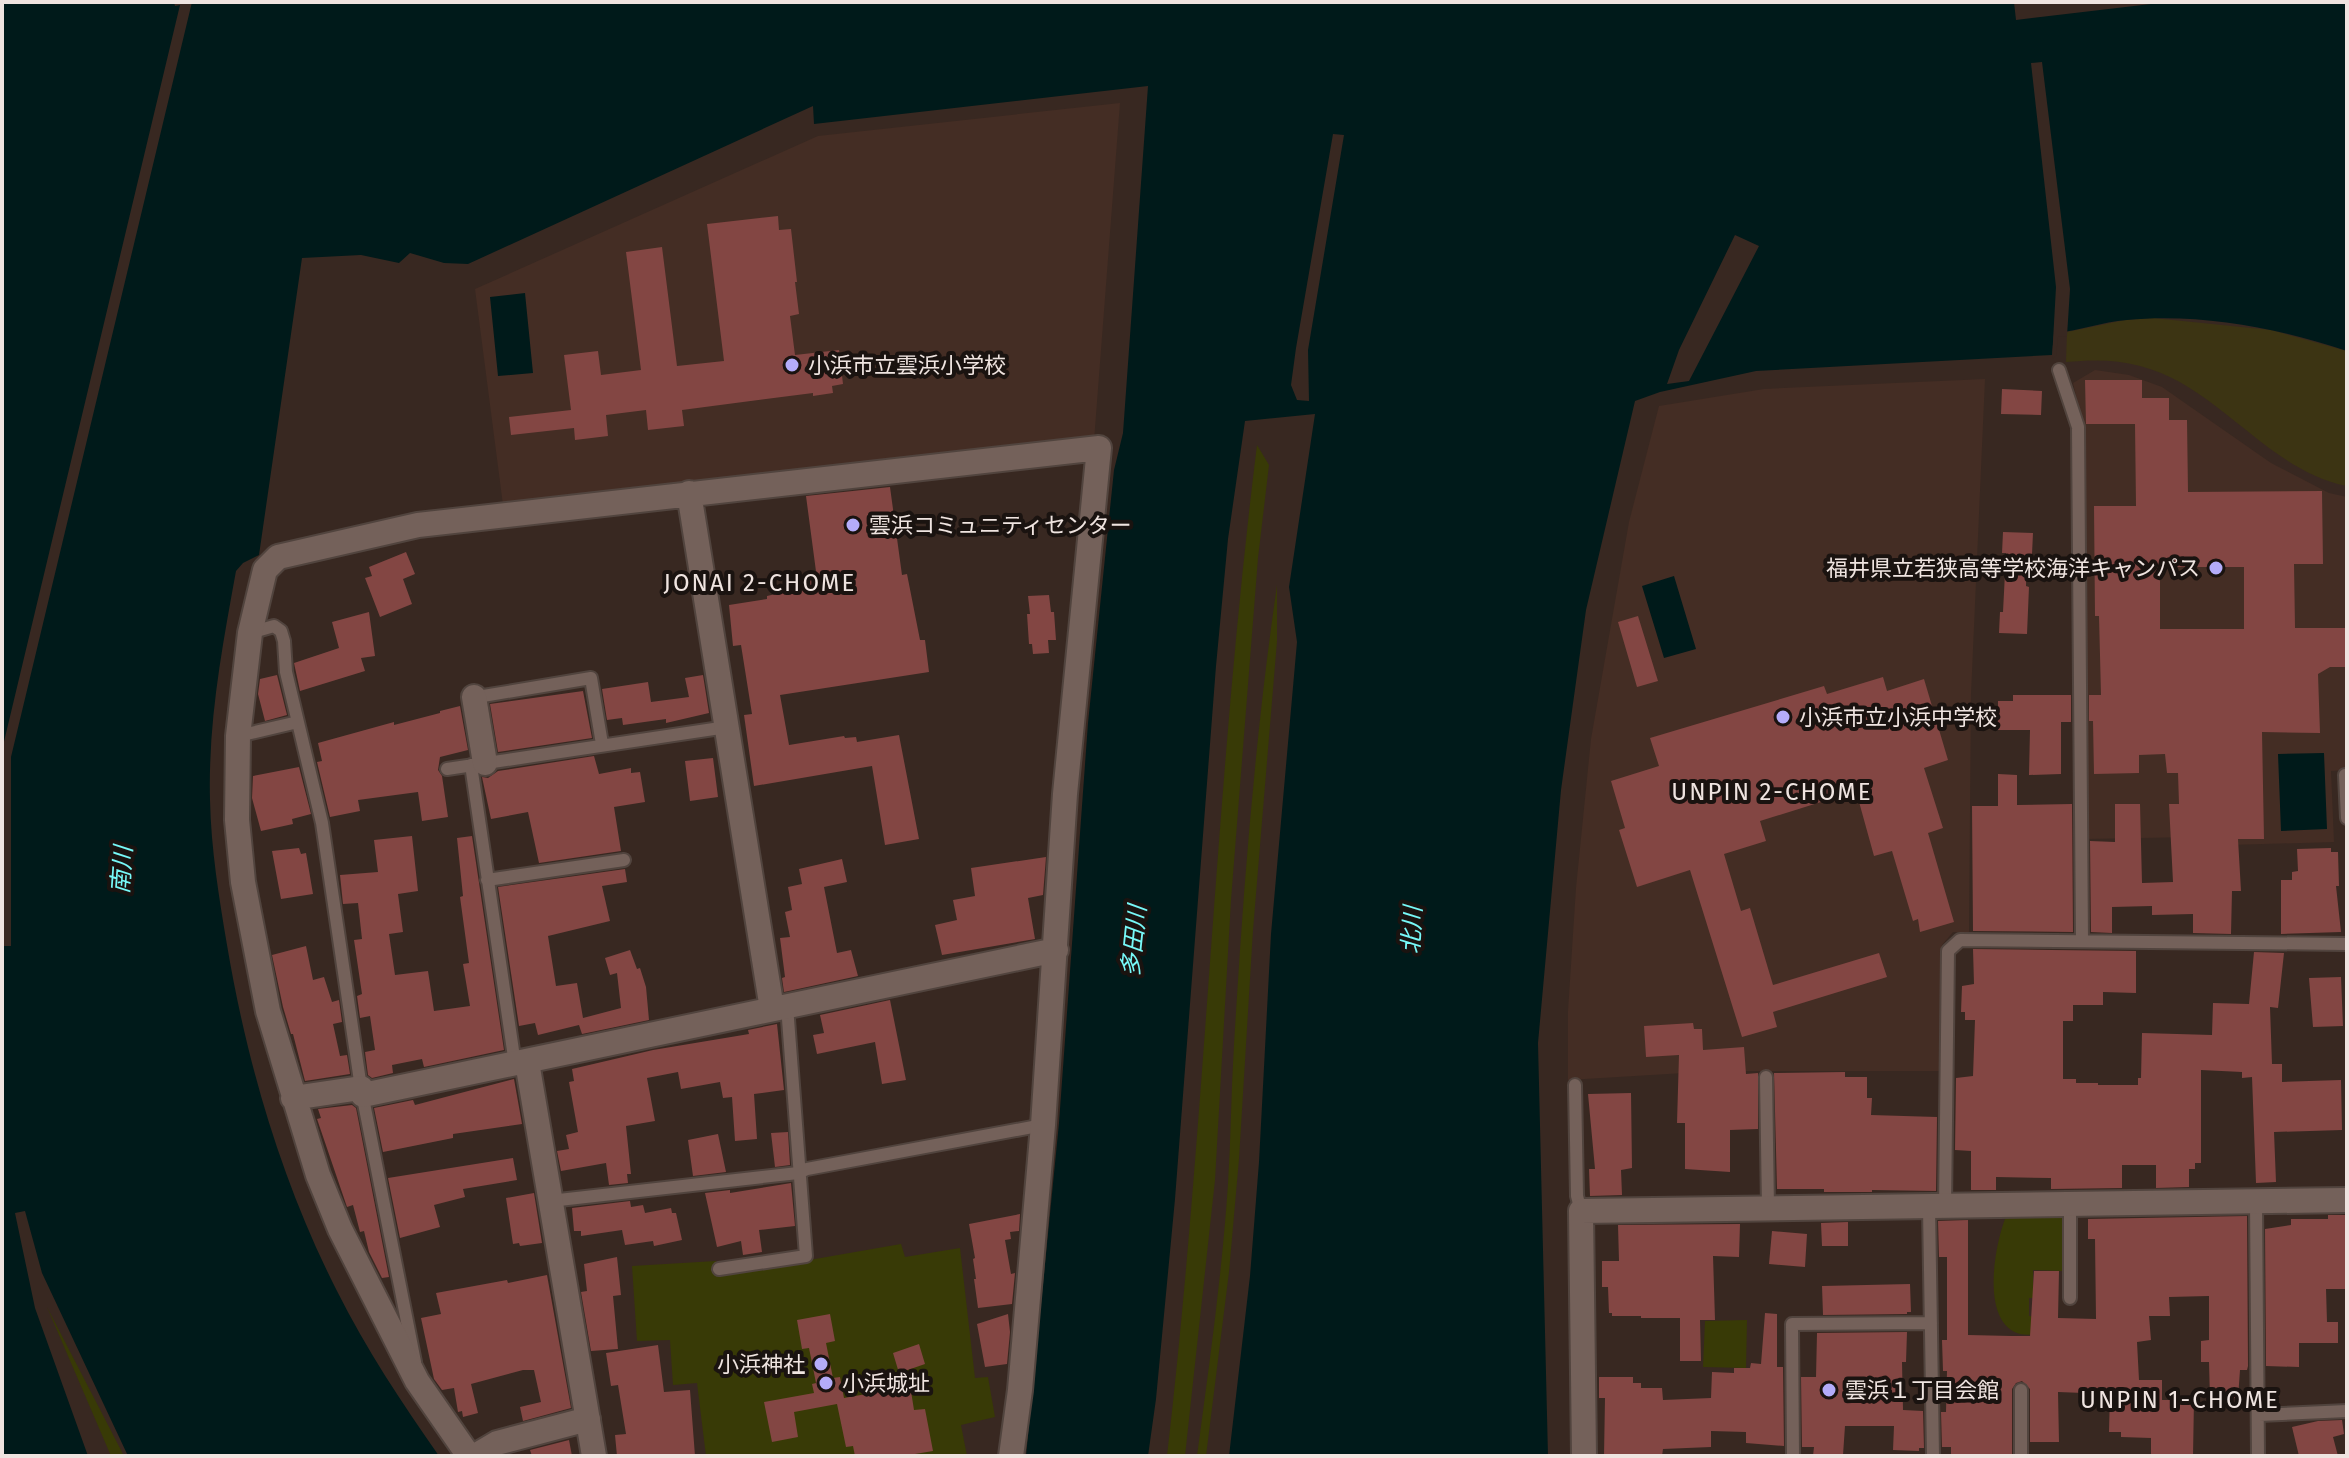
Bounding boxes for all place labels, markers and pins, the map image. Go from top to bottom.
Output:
place label: 小浜市立雲浜小学校 [808,352,1006,379]
marker: 小浜市立雲浜小学校 [783,356,801,374]
place label: 雲浜コミュニティセンター [869,512,1132,539]
marker: 雲浜コミュニティセンター [844,516,862,534]
place label: 福井県立若狭高等学校海洋キャンパス [1826,555,2200,582]
marker: 福井県立若狭高等学校海洋キャンパス [2207,559,2225,577]
place label: 小浜市立小浜中学校 [1799,704,1997,731]
marker: 小浜市立小浜中学校 [1774,708,1792,726]
place label: 小浜神社 [717,1351,805,1378]
marker: 小浜神社 [812,1355,830,1373]
place label: 小浜城址 [842,1370,930,1397]
marker: 小浜城址 [817,1374,835,1392]
place label: 雲浜１丁目会館 [1845,1377,1999,1404]
marker: 雲浜１丁目会館 [1820,1381,1838,1399]

